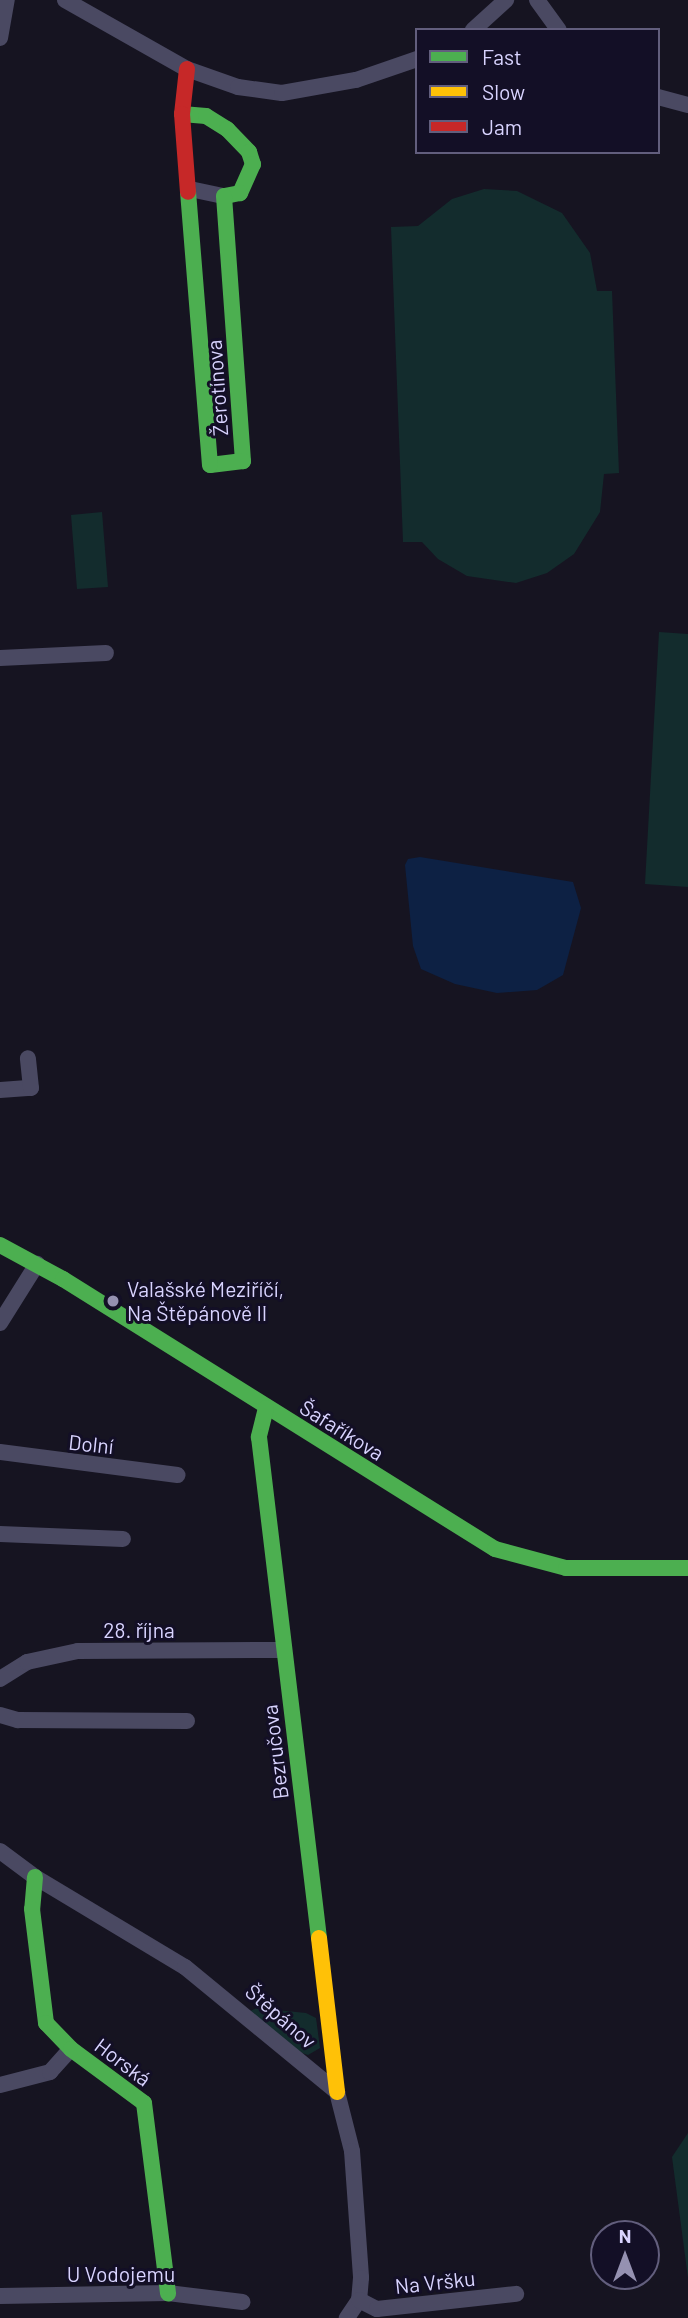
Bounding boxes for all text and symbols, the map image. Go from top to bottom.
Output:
legend [415,28,660,154]
text: Fast [482,44,522,69]
text: Slow [482,79,525,104]
text: Jam [482,114,522,139]
street label: Žerotínova [201,339,233,437]
place label: Valašské Meziříčí, Na Štěpánově II [127,1276,284,1326]
marker: Valašské Meziříčí, Na Štěpánově II [105,1293,121,1309]
street label: Šafaříkova [295,1394,389,1466]
street label: Dolní [67,1429,115,1459]
street label: 28. října [103,1617,175,1643]
street label: Bezručova [257,1703,293,1801]
street label: Štěpánov [241,1979,321,2053]
street label: Horská [90,2033,156,2091]
north arrow [590,2220,660,2290]
text: N [619,2224,631,2247]
street label: U Vodojemu [67,2261,175,2287]
street label: Na Vršku [393,2265,477,2299]

